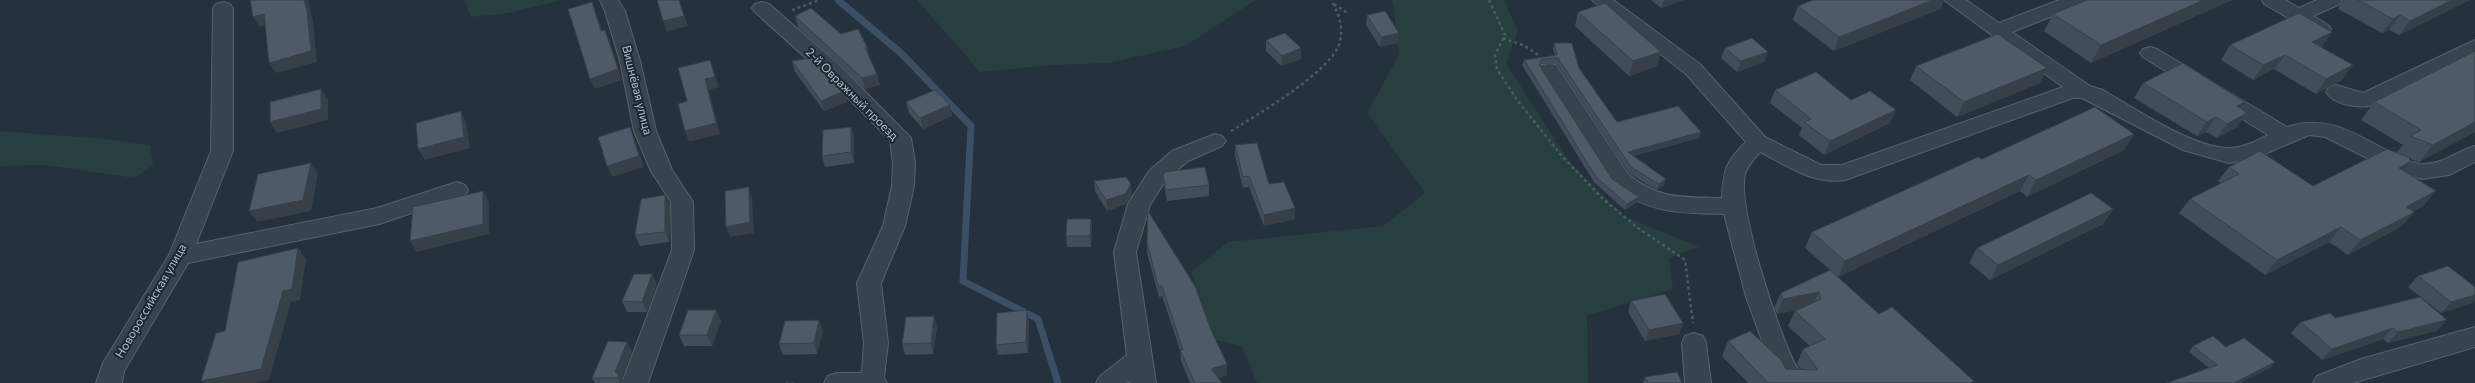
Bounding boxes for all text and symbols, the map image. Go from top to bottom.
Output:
street label: Вишнёвая улица [620,44,656,136]
street label: 2-й Овражный проезд [804,44,902,142]
street label: Новороссийская улица [112,241,189,360]

